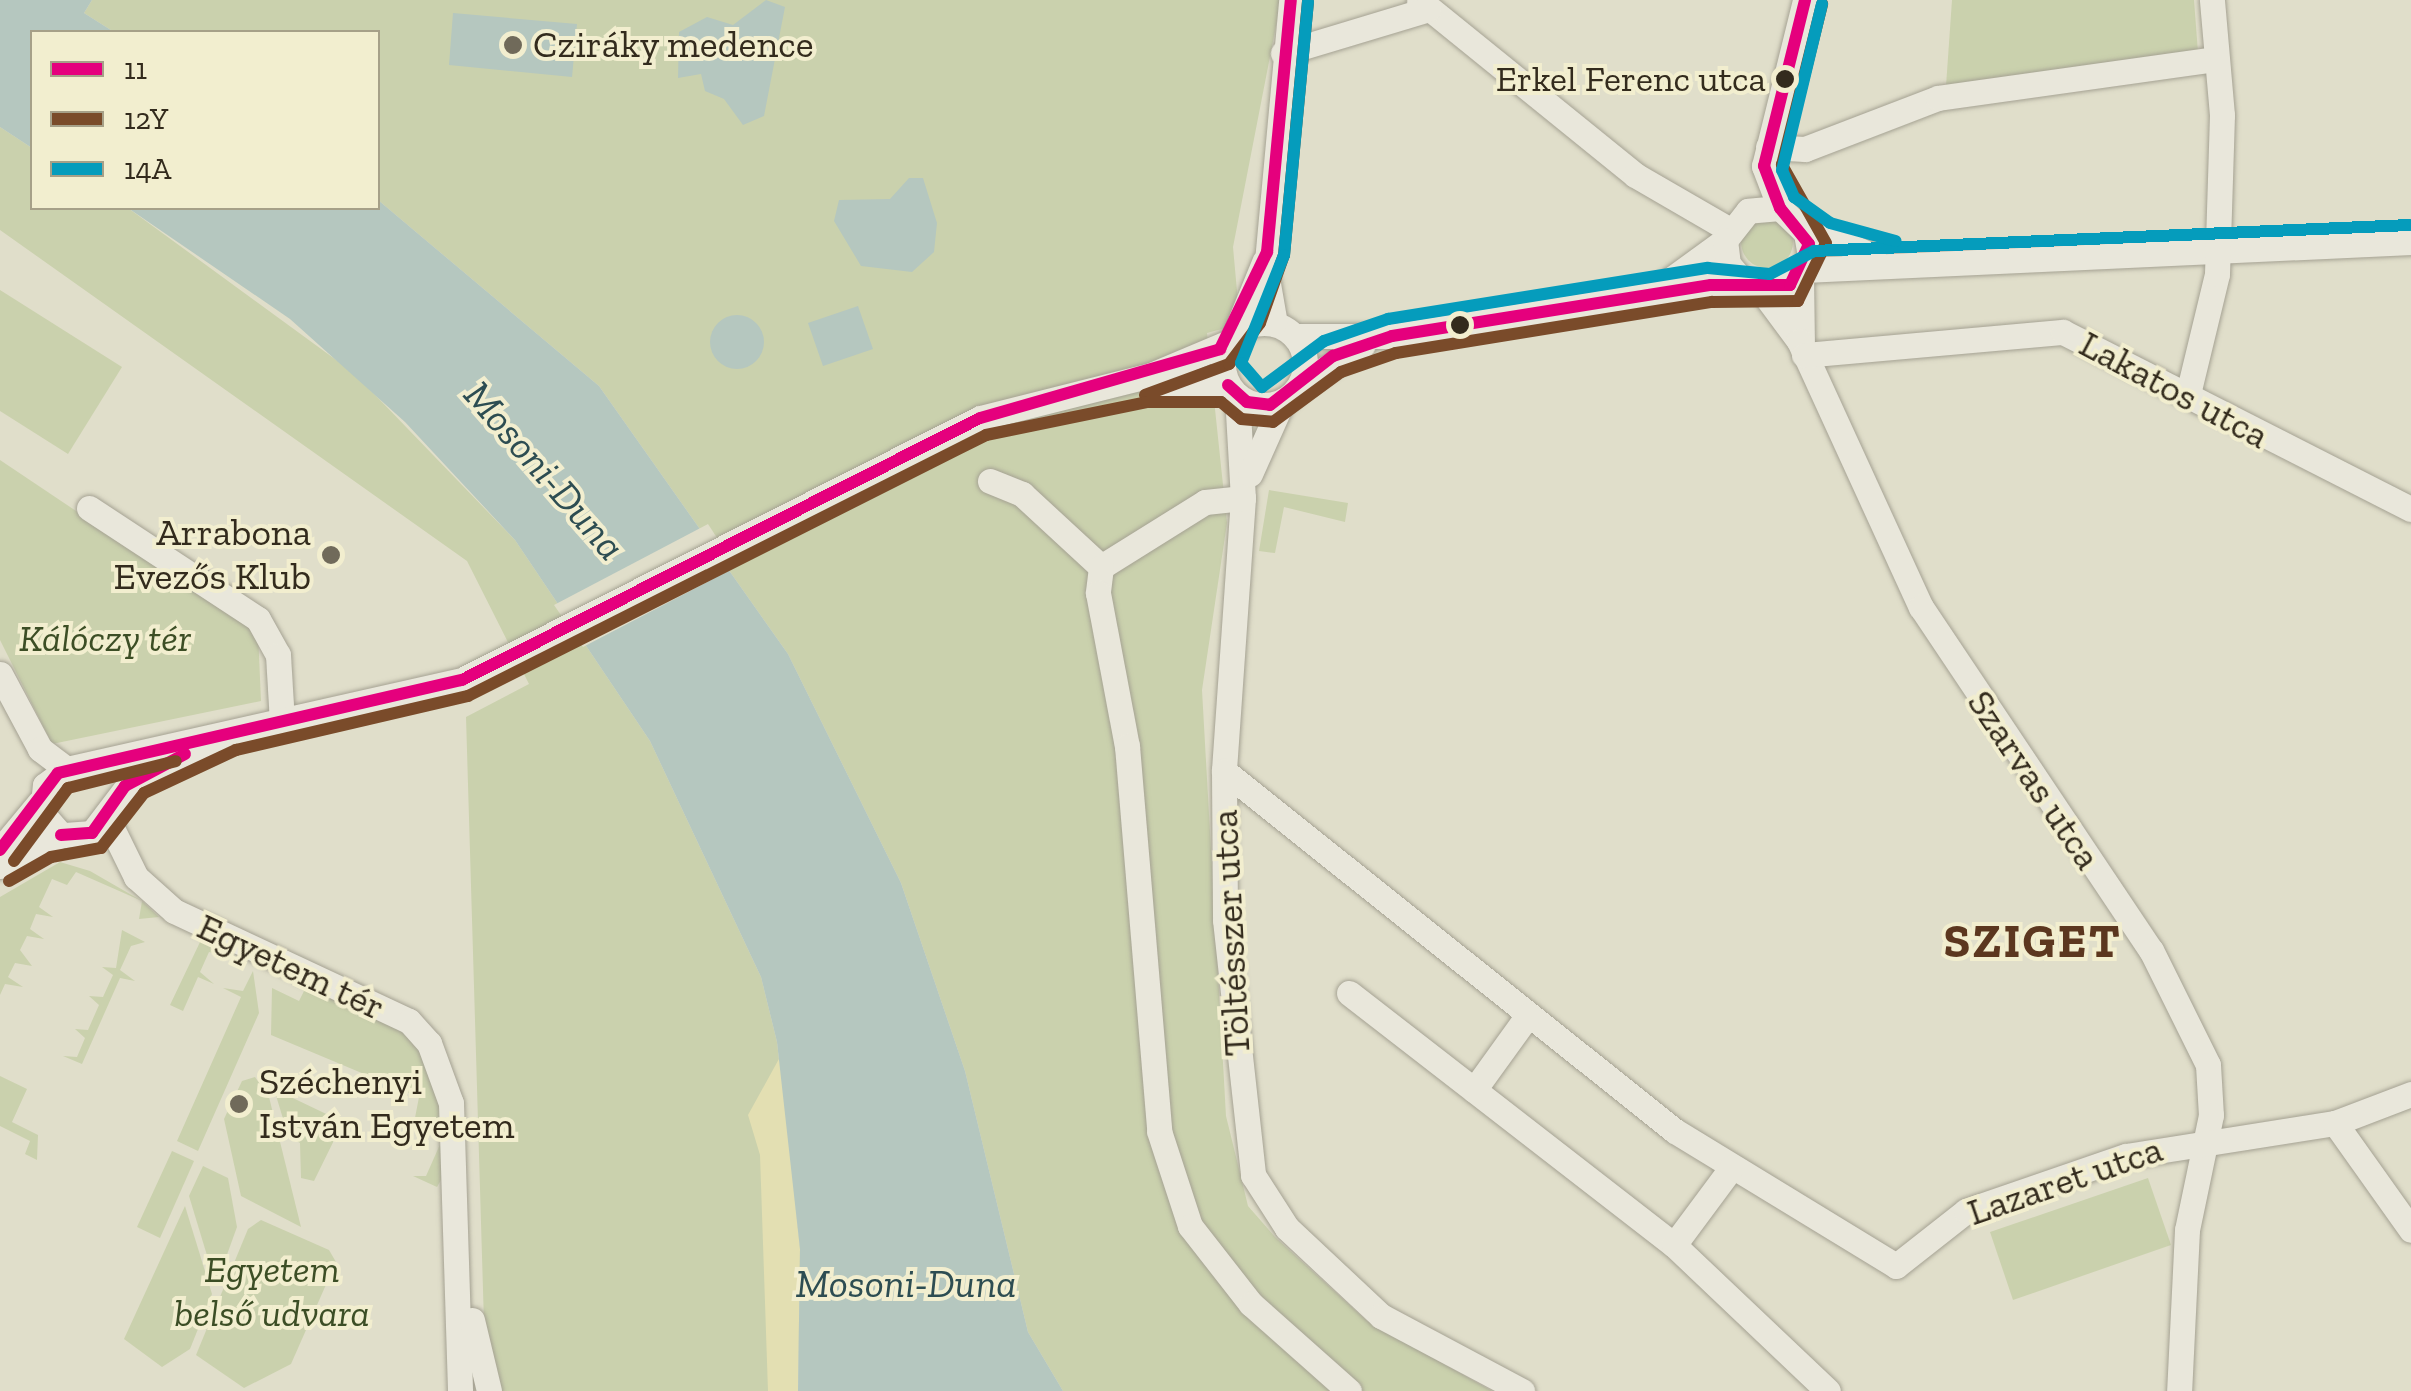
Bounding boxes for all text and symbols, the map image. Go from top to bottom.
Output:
place label: Cziráky medence [533,22,815,68]
legend [30,30,380,210]
marker: Cziráky medence [502,34,524,56]
text: 11 [124,51,147,87]
place label: Erkel Ferenc utca [1496,57,1766,101]
marker: Erkel Ferenc utca [1775,69,1795,89]
text: 12Y [124,101,168,137]
text: 14A [124,151,171,187]
unlabelled marker [1450,315,1470,335]
street label: Lakatos utca [2072,321,2276,459]
water label: Mosoni-Duna [454,371,636,569]
place label: Arrabona Evezős Klub [114,510,311,600]
marker: Arrabona Evezős Klub [320,544,342,566]
park label: Kálóczy tér [19,616,191,662]
street label: Szarvas utca [1957,682,2111,878]
street label: Töltésszer utca [1202,808,1260,1058]
street label: Egyetem tér [190,904,392,1030]
district label: SZIGET [1944,912,2122,970]
place label: Széchenyi István Egyetem [259,1059,515,1148]
marker: Széchenyi István Egyetem [228,1093,250,1115]
street label: Lazaret utca [1962,1126,2168,1236]
park label: Egyetem belső udvara [174,1247,370,1336]
water label: Mosoni-Duna [795,1259,1017,1307]

